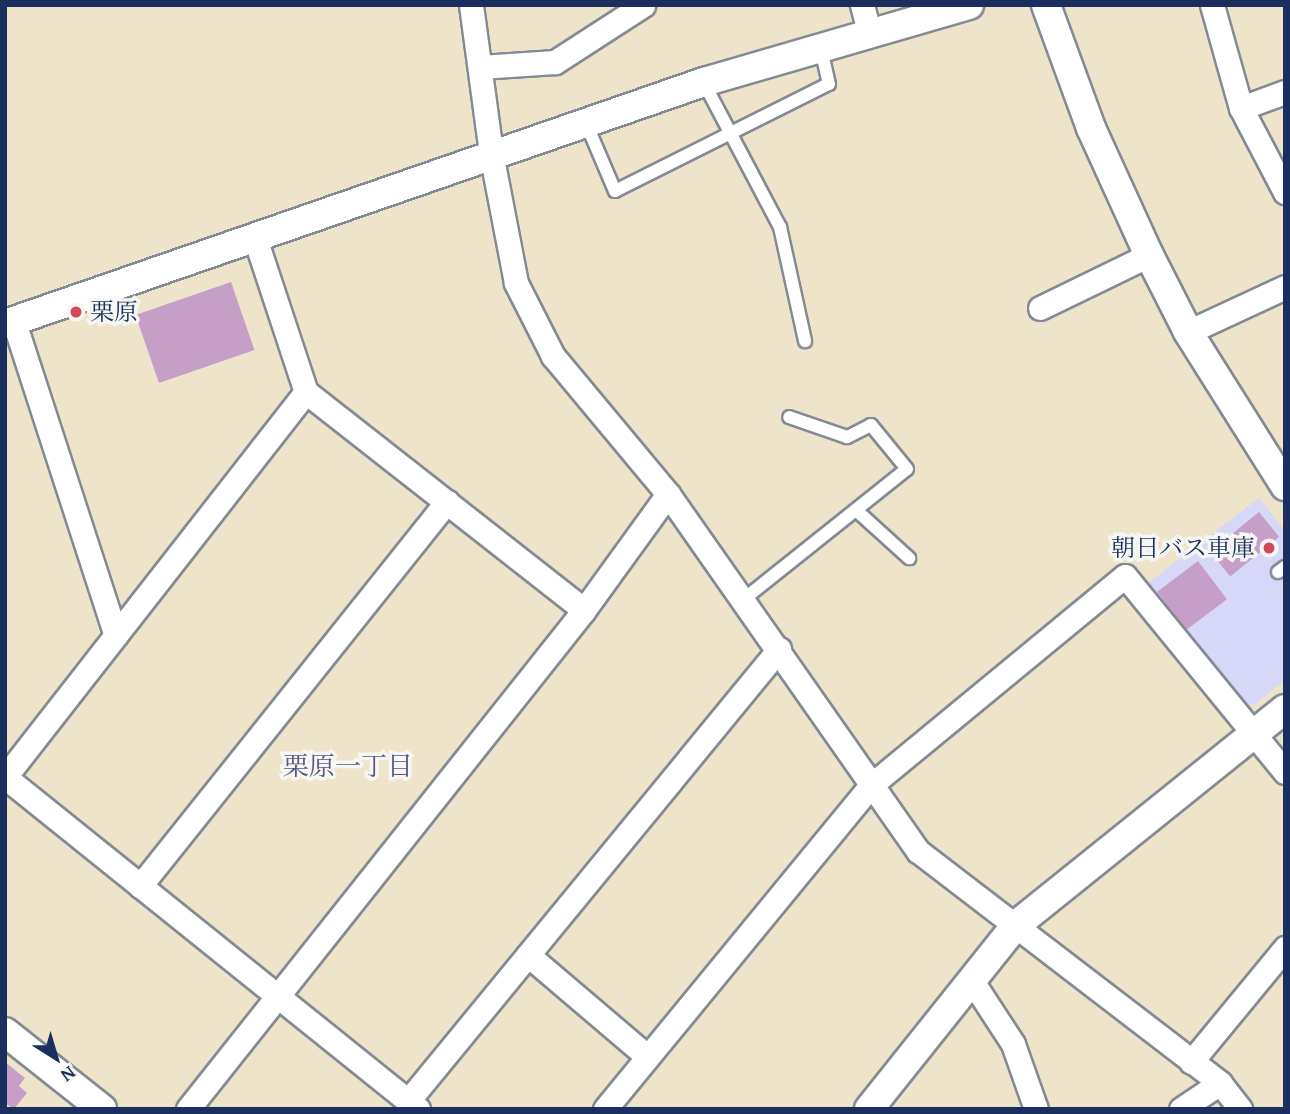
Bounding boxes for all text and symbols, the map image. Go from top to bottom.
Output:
place label: 栗原 [90,298,138,326]
marker: 栗原 [68,304,84,320]
place label: 朝日バス車庫 [1111,534,1255,562]
marker: 朝日バス車庫 [1261,540,1277,556]
district label: 栗原一丁目 [283,750,413,782]
north arrow [21,1023,91,1093]
text: N [55,1060,82,1090]

